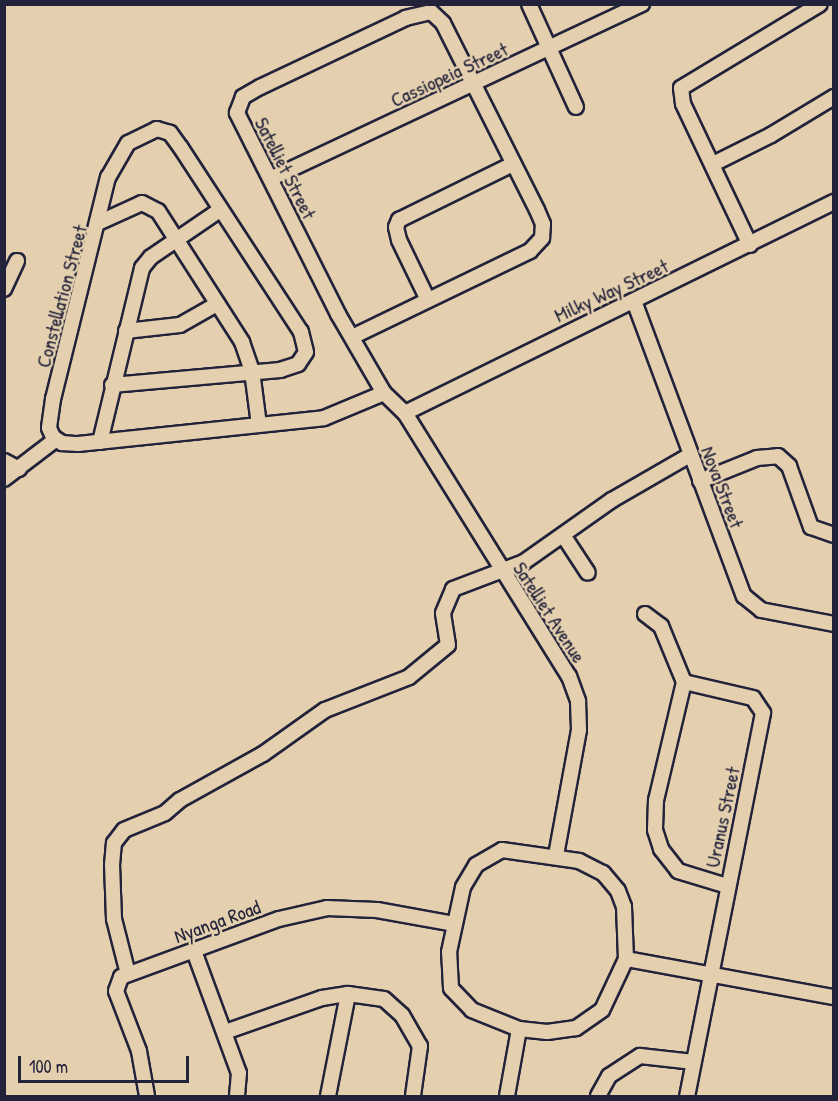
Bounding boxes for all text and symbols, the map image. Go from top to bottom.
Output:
street label: Cassiopeia Street [386,36,512,112]
street label: Satelliet Street [250,113,322,223]
street label: Constellation Street [30,222,92,370]
street label: Milky Way Street [550,253,672,327]
street label: Nova Street [696,443,750,531]
street label: Satelliet Avenue [509,557,591,667]
street label: Uranus Street [700,764,744,870]
street label: Nyanga Road [171,894,263,948]
scale bar [21,1044,192,1082]
text: 100 m [29,1054,68,1079]

